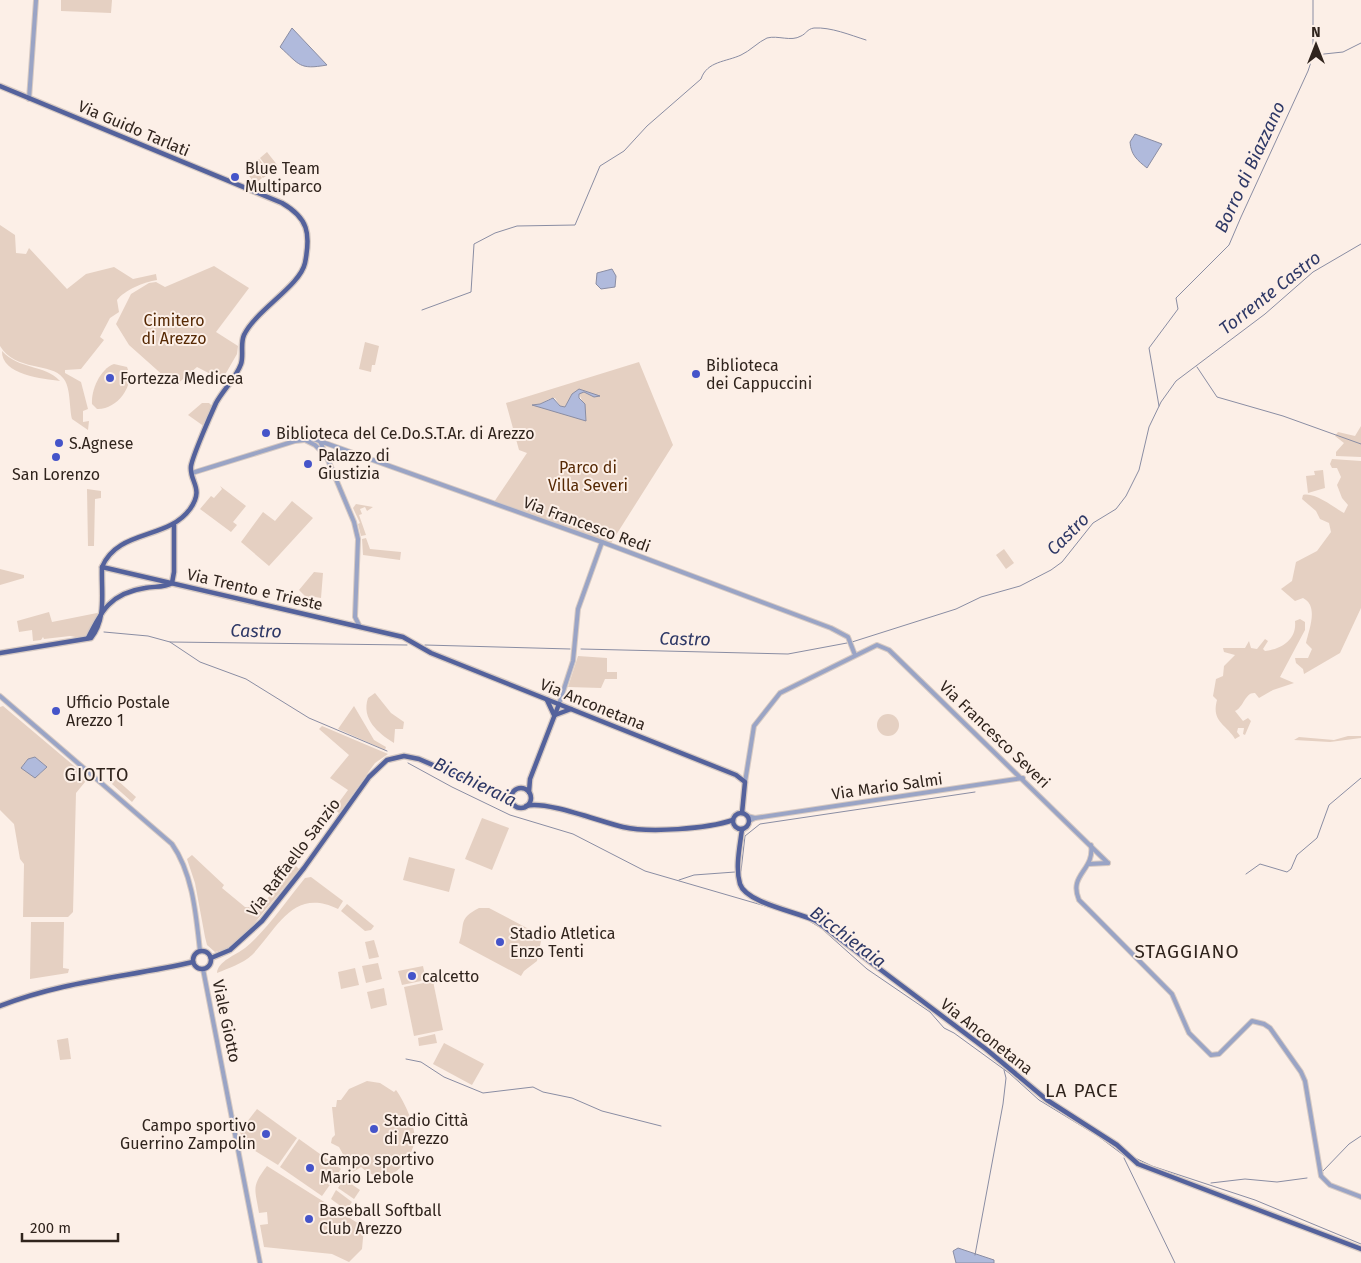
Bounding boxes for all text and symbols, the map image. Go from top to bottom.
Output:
north arrow [1291,20,1341,70]
text: N [1311,24,1321,41]
street label: Via Guido Tarlati [75,96,192,161]
water label: Borro di Biazzano [1210,98,1290,236]
place label: Blue Team Multiparco [245,159,322,196]
marker: Blue Team Multiparco [229,171,241,183]
water label: Torrente Castro [1215,247,1325,339]
park label: Cimitero di Arezzo [141,311,207,348]
place label: Biblioteca dei Cappuccini [706,356,812,393]
marker: Biblioteca dei Cappuccini [690,368,702,380]
place label: Fortezza Medicea [120,369,244,388]
marker: Fortezza Medicea [104,372,116,384]
place label: Biblioteca del Ce.Do.S.T.Ar. di Arezzo [276,424,535,443]
marker: Biblioteca del Ce.Do.S.T.Ar. di Arezzo [260,427,272,439]
place label: S.Agnese [69,434,133,453]
marker: S.Agnese [53,437,65,449]
place label: Palazzo di Giustizia [318,446,390,483]
marker: San Lorenzo [50,451,62,463]
marker: Palazzo di Giustizia [302,458,314,470]
park label: Parco di Villa Severi [548,458,628,495]
place label: San Lorenzo [12,465,100,484]
street label: Via Francesco Redi [521,493,653,556]
water label: Castro [1042,508,1094,560]
street label: Via Trento e Trieste [185,565,325,614]
water label: Castro [230,620,282,642]
water label: Castro [659,628,711,650]
street label: Via Anconetana [537,675,648,734]
street label: Via Francesco Severi [935,677,1054,792]
place label: Ufficio Postale Arezzo 1 [66,693,170,730]
marker: Ufficio Postale Arezzo 1 [50,705,62,717]
water label: Bicchieraia [430,753,520,811]
district label: GIOTTO [65,764,129,786]
street label: Via Mario Salmi [830,769,944,804]
street label: Via Raffaello Sanzio [243,795,344,920]
water label: Bicchieraia [806,901,890,973]
place label: Stadio Atletica Enzo Tenti [510,924,615,961]
marker: Stadio Atletica Enzo Tenti [494,936,506,948]
district label: STAGGIANO [1134,940,1240,963]
place label: calcetto [422,967,479,986]
marker: calcetto [406,970,418,982]
street label: Viale Giotto [208,978,245,1064]
street label: Via Anconetana [937,994,1037,1078]
district label: LA PACE [1045,1079,1119,1102]
place label: Stadio Città di Arezzo [384,1111,468,1148]
place label: Campo sportivo Guerrino Zampolin [120,1116,256,1153]
marker: Stadio Città di Arezzo [368,1123,380,1135]
marker: Campo sportivo Guerrino Zampolin [260,1128,272,1140]
place label: Campo sportivo Mario Lebole [320,1150,434,1187]
marker: Campo sportivo Mario Lebole [304,1162,316,1174]
place label: Baseball Softball Club Arezzo [319,1201,442,1238]
scale bar [22,1210,119,1242]
marker: Baseball Softball Club Arezzo [303,1213,315,1225]
text: 200 m [30,1219,71,1237]

